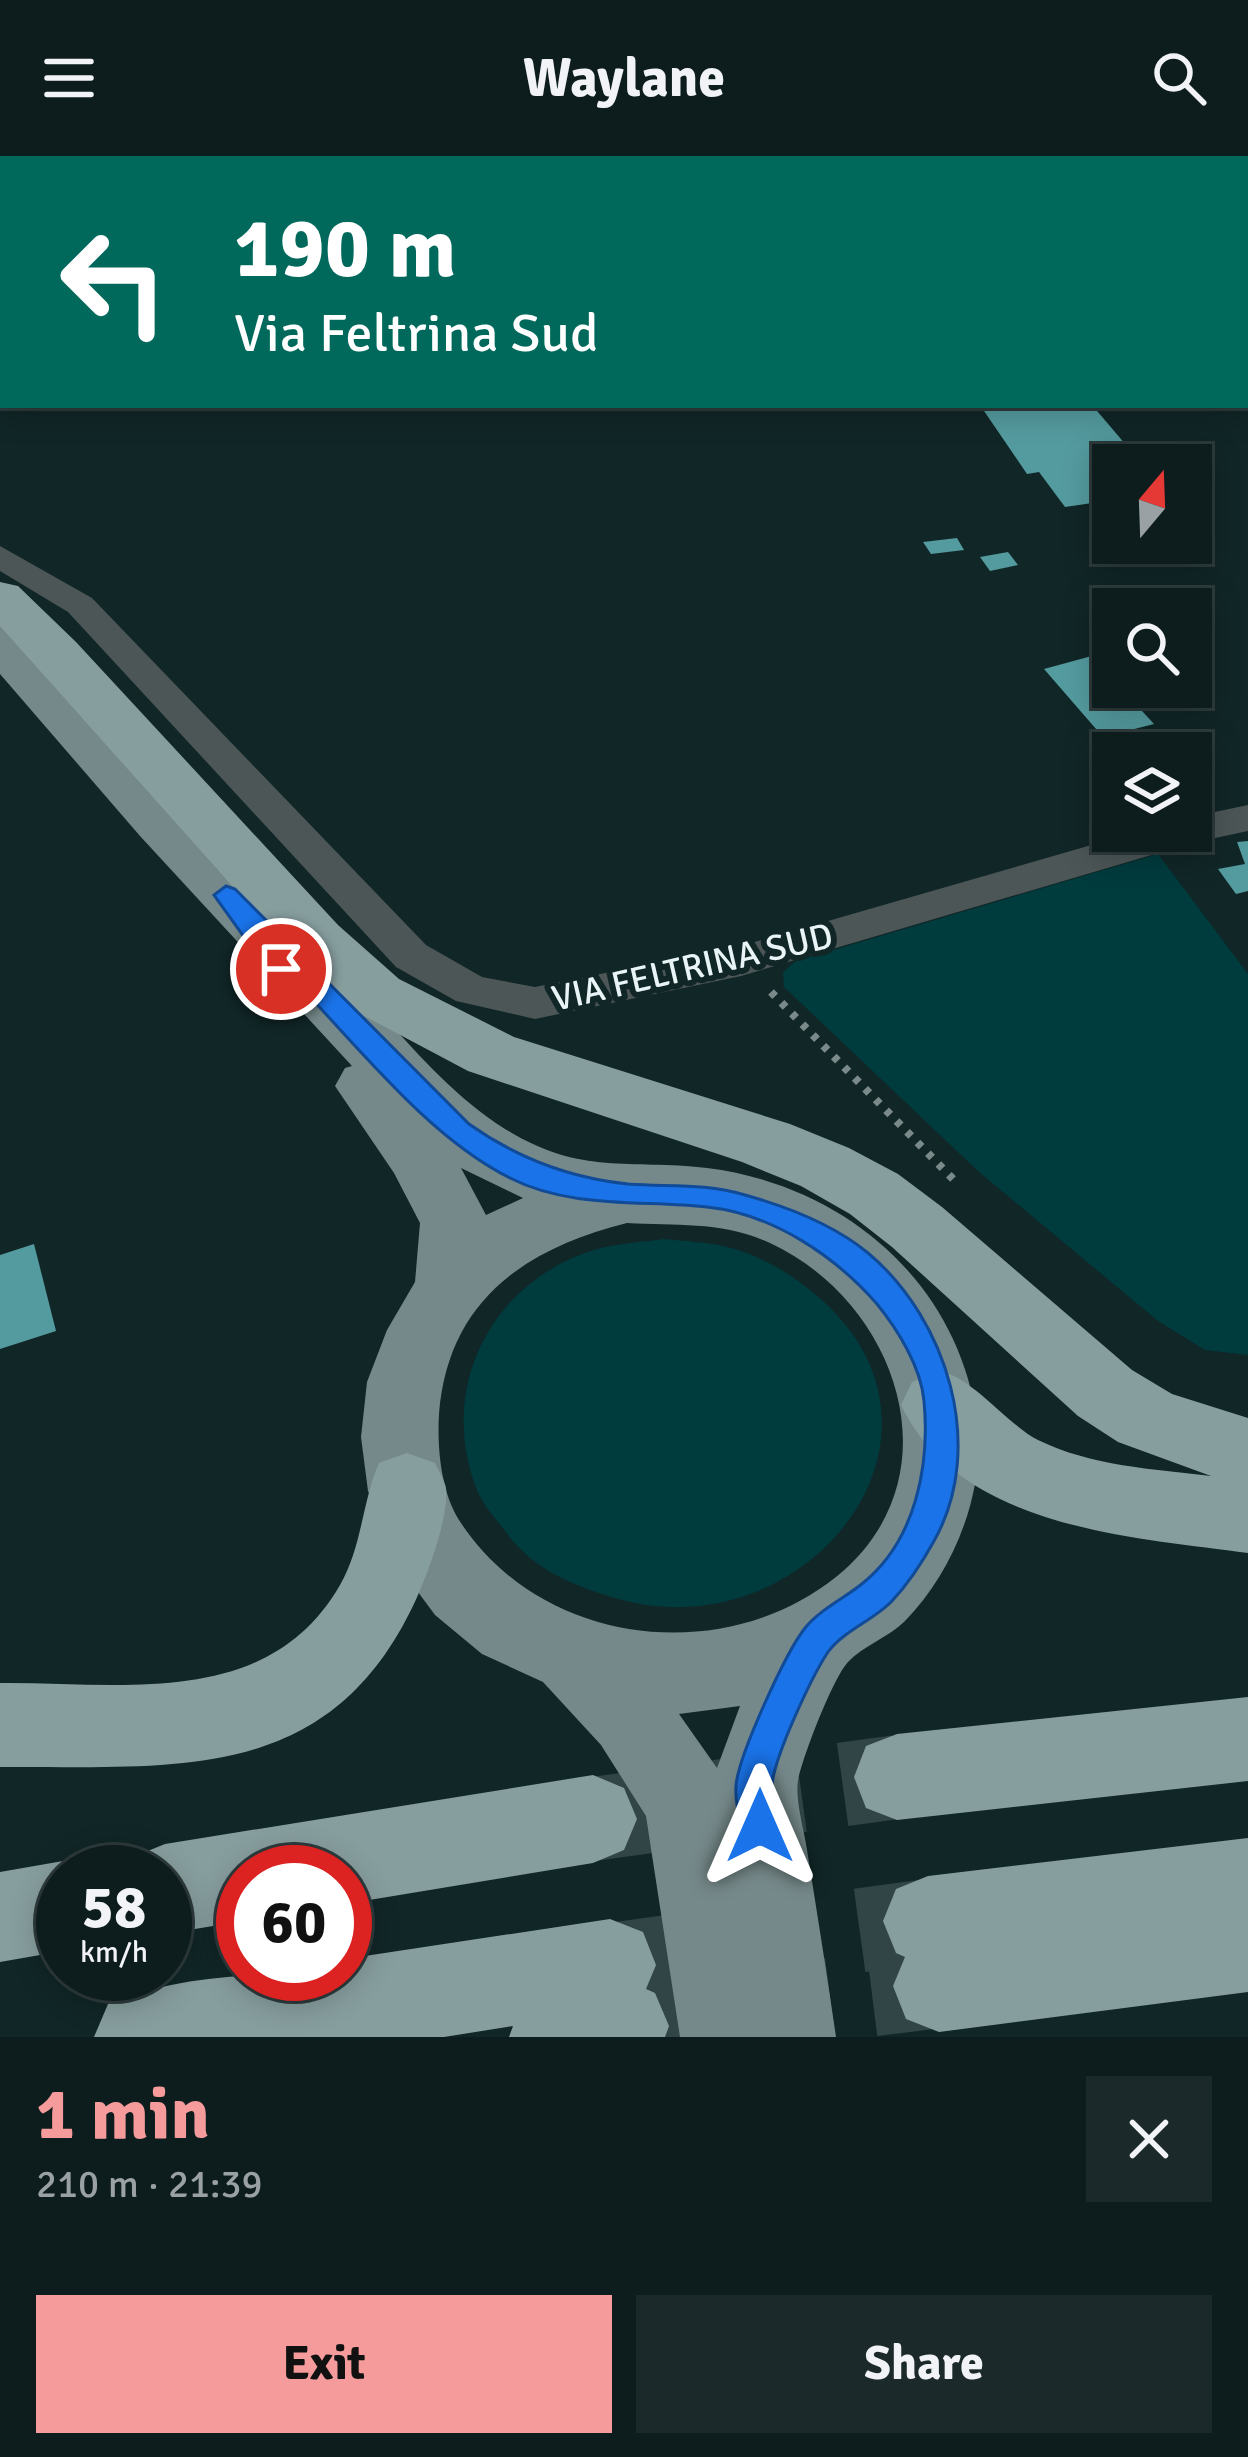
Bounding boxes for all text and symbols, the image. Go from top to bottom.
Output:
icon: menu [36,45,102,111]
text: Waylane [523,45,725,112]
icon: search [1146,45,1212,111]
text: 190 m [234,197,456,301]
icon: left [36,204,192,360]
text: Via Feltrina Sud [234,300,599,367]
north arrow [1092,444,1212,564]
map controls [1092,444,1212,852]
button: search [1092,588,1212,708]
button: layers [1092,732,1212,852]
street label: VIA FELTRINA SUD [548,913,837,1022]
pin [230,918,332,1020]
icon: arrive [248,936,314,1002]
position arrow [697,1763,823,1889]
speed limit sign: 60 [216,1845,372,2001]
text: 58 [82,1871,146,1945]
text: km/h [80,1934,148,1971]
text: 1 min [36,2070,210,2159]
button: close [1086,2076,1212,2202]
text: 210 m · 21:39 [36,2160,263,2208]
button: Exit [36,2295,612,2433]
button: Share [636,2295,1212,2433]

